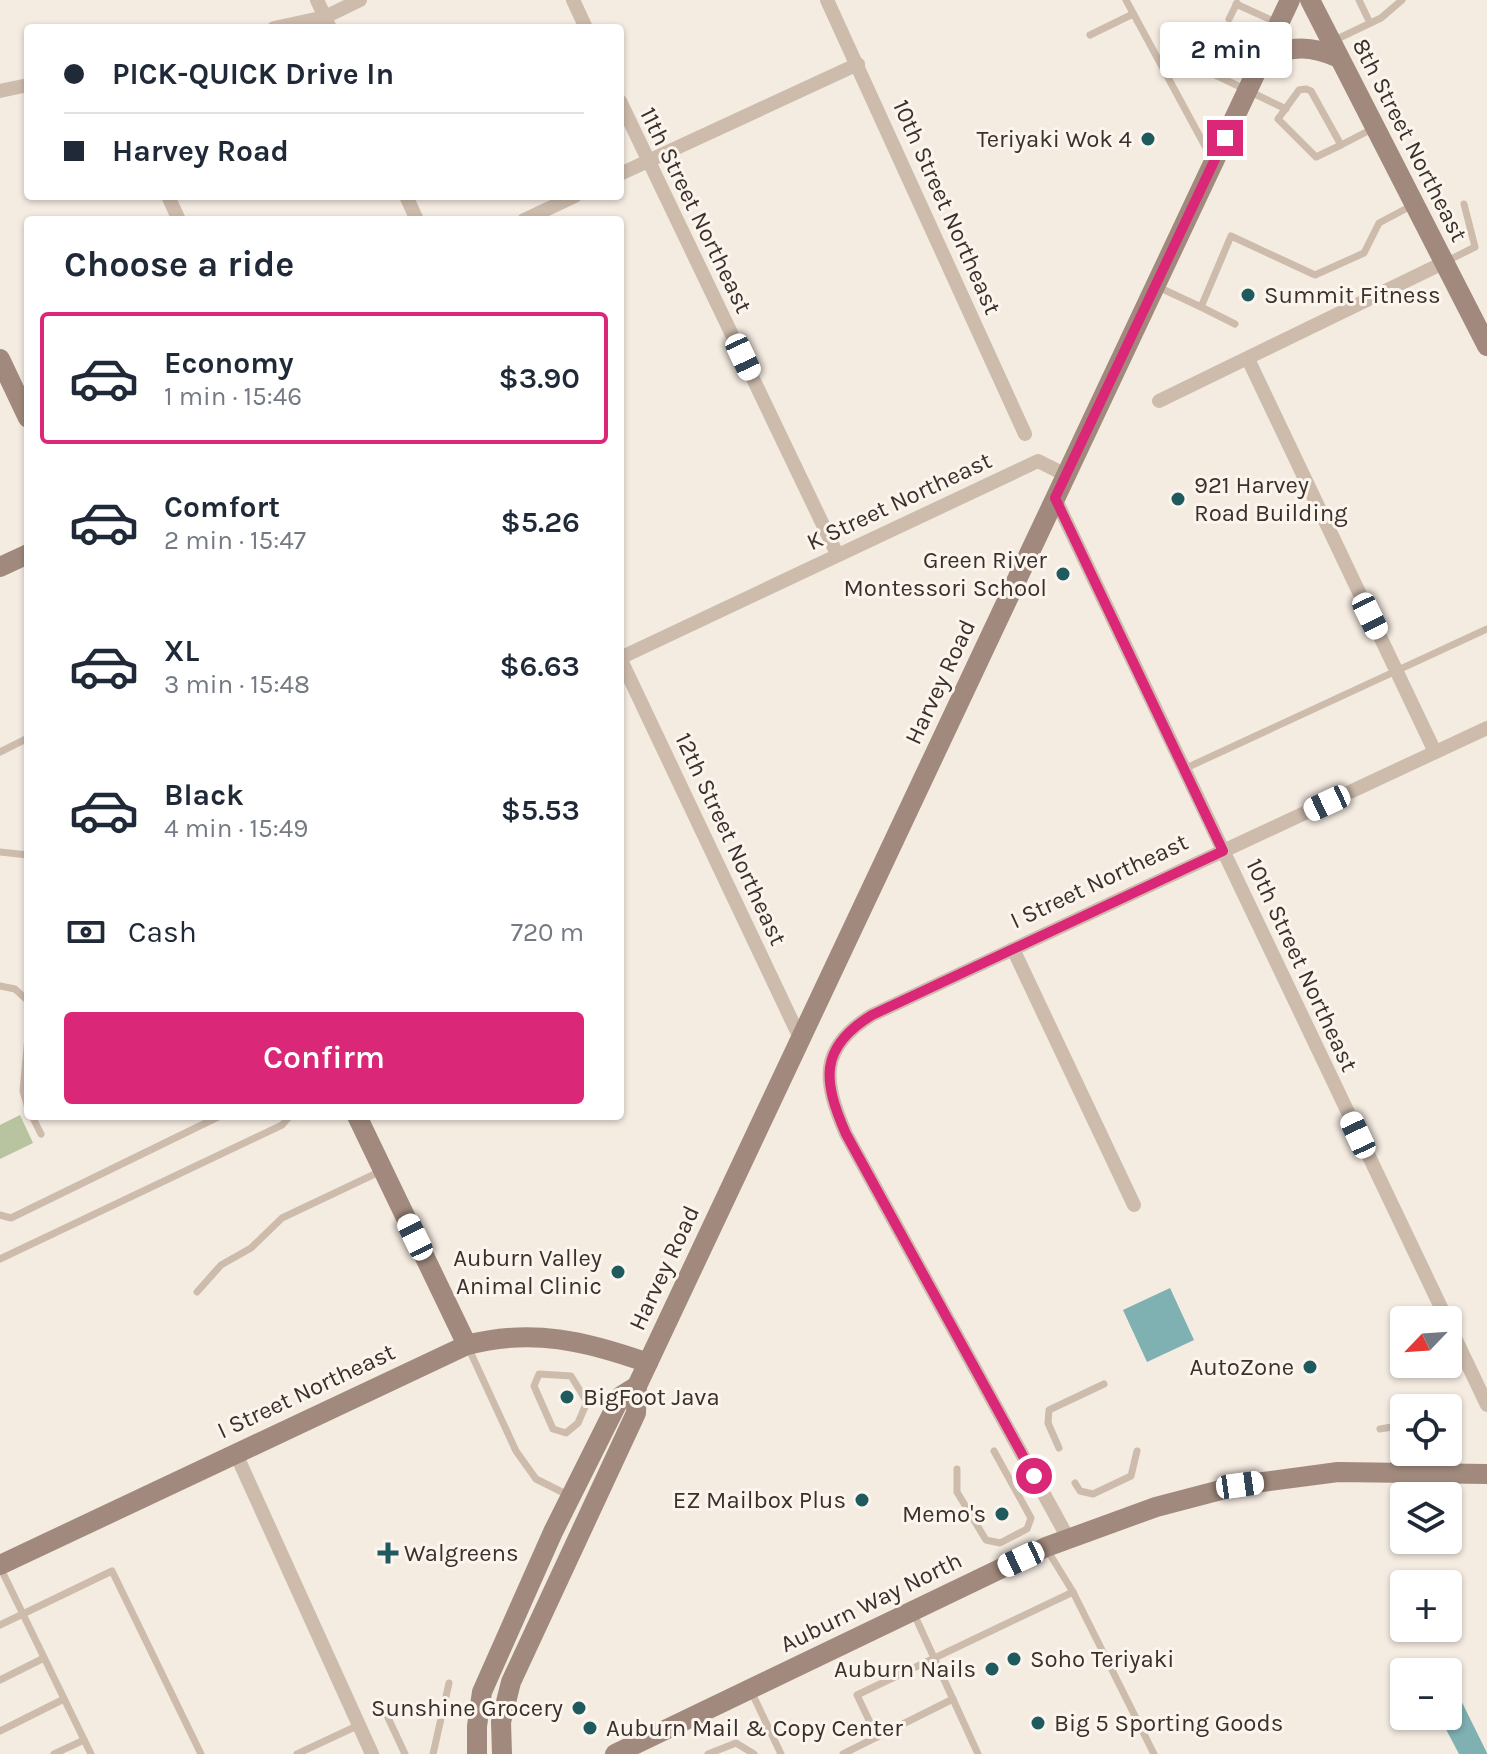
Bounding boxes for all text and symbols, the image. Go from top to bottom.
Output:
callout: 2 min [1159,22,1291,78]
text: 2 min [1191,34,1261,65]
street label: 8th Street Northeast [1347,34,1473,246]
text: PICK-QUICK Drive In [112,56,394,92]
street label: 10th Street Northeast [887,95,1007,319]
street label: 11th Street Northeast [634,103,758,317]
route end [1207,120,1243,156]
place label: Teriyaki Wok 4 [976,125,1132,153]
marker: Teriyaki Wok 4 [1139,130,1157,148]
text: Harvey Road [112,133,289,169]
text: Choose a ride [64,243,294,285]
place label: Summit Fitness [1264,281,1441,309]
marker: Summit Fitness [1239,286,1257,304]
car [722,330,764,384]
icon: car [68,342,140,414]
text: Economy [164,345,294,381]
text: $3.90 [499,360,580,396]
text: 1 min · 15:46 [164,381,302,412]
street label: K Street Northeast [802,446,996,556]
place label: 921 Harvey Road Building [1194,471,1348,527]
icon: car [68,486,140,558]
text: Comfort [164,489,280,525]
marker: 921 Harvey Road Building [1169,490,1187,508]
text: $5.26 [500,504,580,540]
text: 2 min · 15:47 [164,525,306,556]
place label: Green River Montessori School [844,546,1047,602]
marker: Green River Montessori School [1054,565,1072,583]
car [1349,589,1391,643]
street label: Harvey Road [899,615,981,749]
icon: car [68,630,140,702]
text: XL [164,633,199,669]
text: $6.63 [499,648,580,684]
text: 3 min · 15:48 [164,669,310,700]
street label: 12th Street Northeast [669,728,793,950]
icon: car [68,774,140,846]
text: Black [164,777,244,813]
car [1300,782,1354,824]
text: $5.53 [501,792,580,828]
text: 4 min · 15:49 [164,813,308,844]
street label: I Street Northeast [1006,828,1192,934]
street label: 10th Street Northeast [1240,854,1364,1076]
icon: cash [64,910,108,954]
text: Cash [128,914,197,950]
text: 720 m [511,917,584,948]
button: Confirm [64,1012,584,1104]
car [1337,1108,1379,1162]
street label: Harvey Road [623,1201,705,1335]
car [394,1210,436,1264]
place label: Auburn Valley Animal Clinic [453,1244,602,1300]
marker: Auburn Valley Animal Clinic [609,1263,627,1281]
north arrow [1390,1306,1462,1378]
map controls [1390,1306,1462,1730]
street label: I Street Northeast [213,1338,399,1444]
place label: AutoZone [1189,1353,1294,1381]
marker: AutoZone [1301,1358,1319,1376]
place label: BigFoot Java [583,1383,720,1411]
marker: BigFoot Java [558,1388,576,1406]
button: locate [1390,1394,1462,1466]
route start [1016,1458,1052,1494]
car [1215,1470,1265,1500]
button: layers [1390,1482,1462,1554]
place label: EZ Mailbox Plus [673,1486,846,1514]
marker: EZ Mailbox Plus [853,1491,871,1509]
place label: Memo's [902,1500,986,1528]
marker: Memo's [993,1505,1011,1523]
car [994,1538,1048,1580]
place label: Walgreens [404,1539,519,1567]
marker: Walgreens [379,1544,397,1562]
street label: Auburn Way North [776,1546,966,1658]
button: + [1390,1570,1462,1642]
place label: Soho Teriyaki [1030,1645,1174,1673]
marker: Soho Teriyaki [1005,1650,1023,1668]
place label: Auburn Nails [834,1655,976,1683]
button: − [1390,1658,1462,1730]
marker: Auburn Nails [983,1660,1001,1678]
place label: Sunshine Grocery [371,1694,563,1722]
marker: Sunshine Grocery [570,1699,588,1717]
place label: Big 5 Sporting Goods [1054,1709,1283,1737]
place label: Auburn Mail & Copy Center [606,1714,903,1742]
marker: Big 5 Sporting Goods [1029,1714,1047,1732]
marker: Auburn Mail & Copy Center [581,1719,599,1737]

